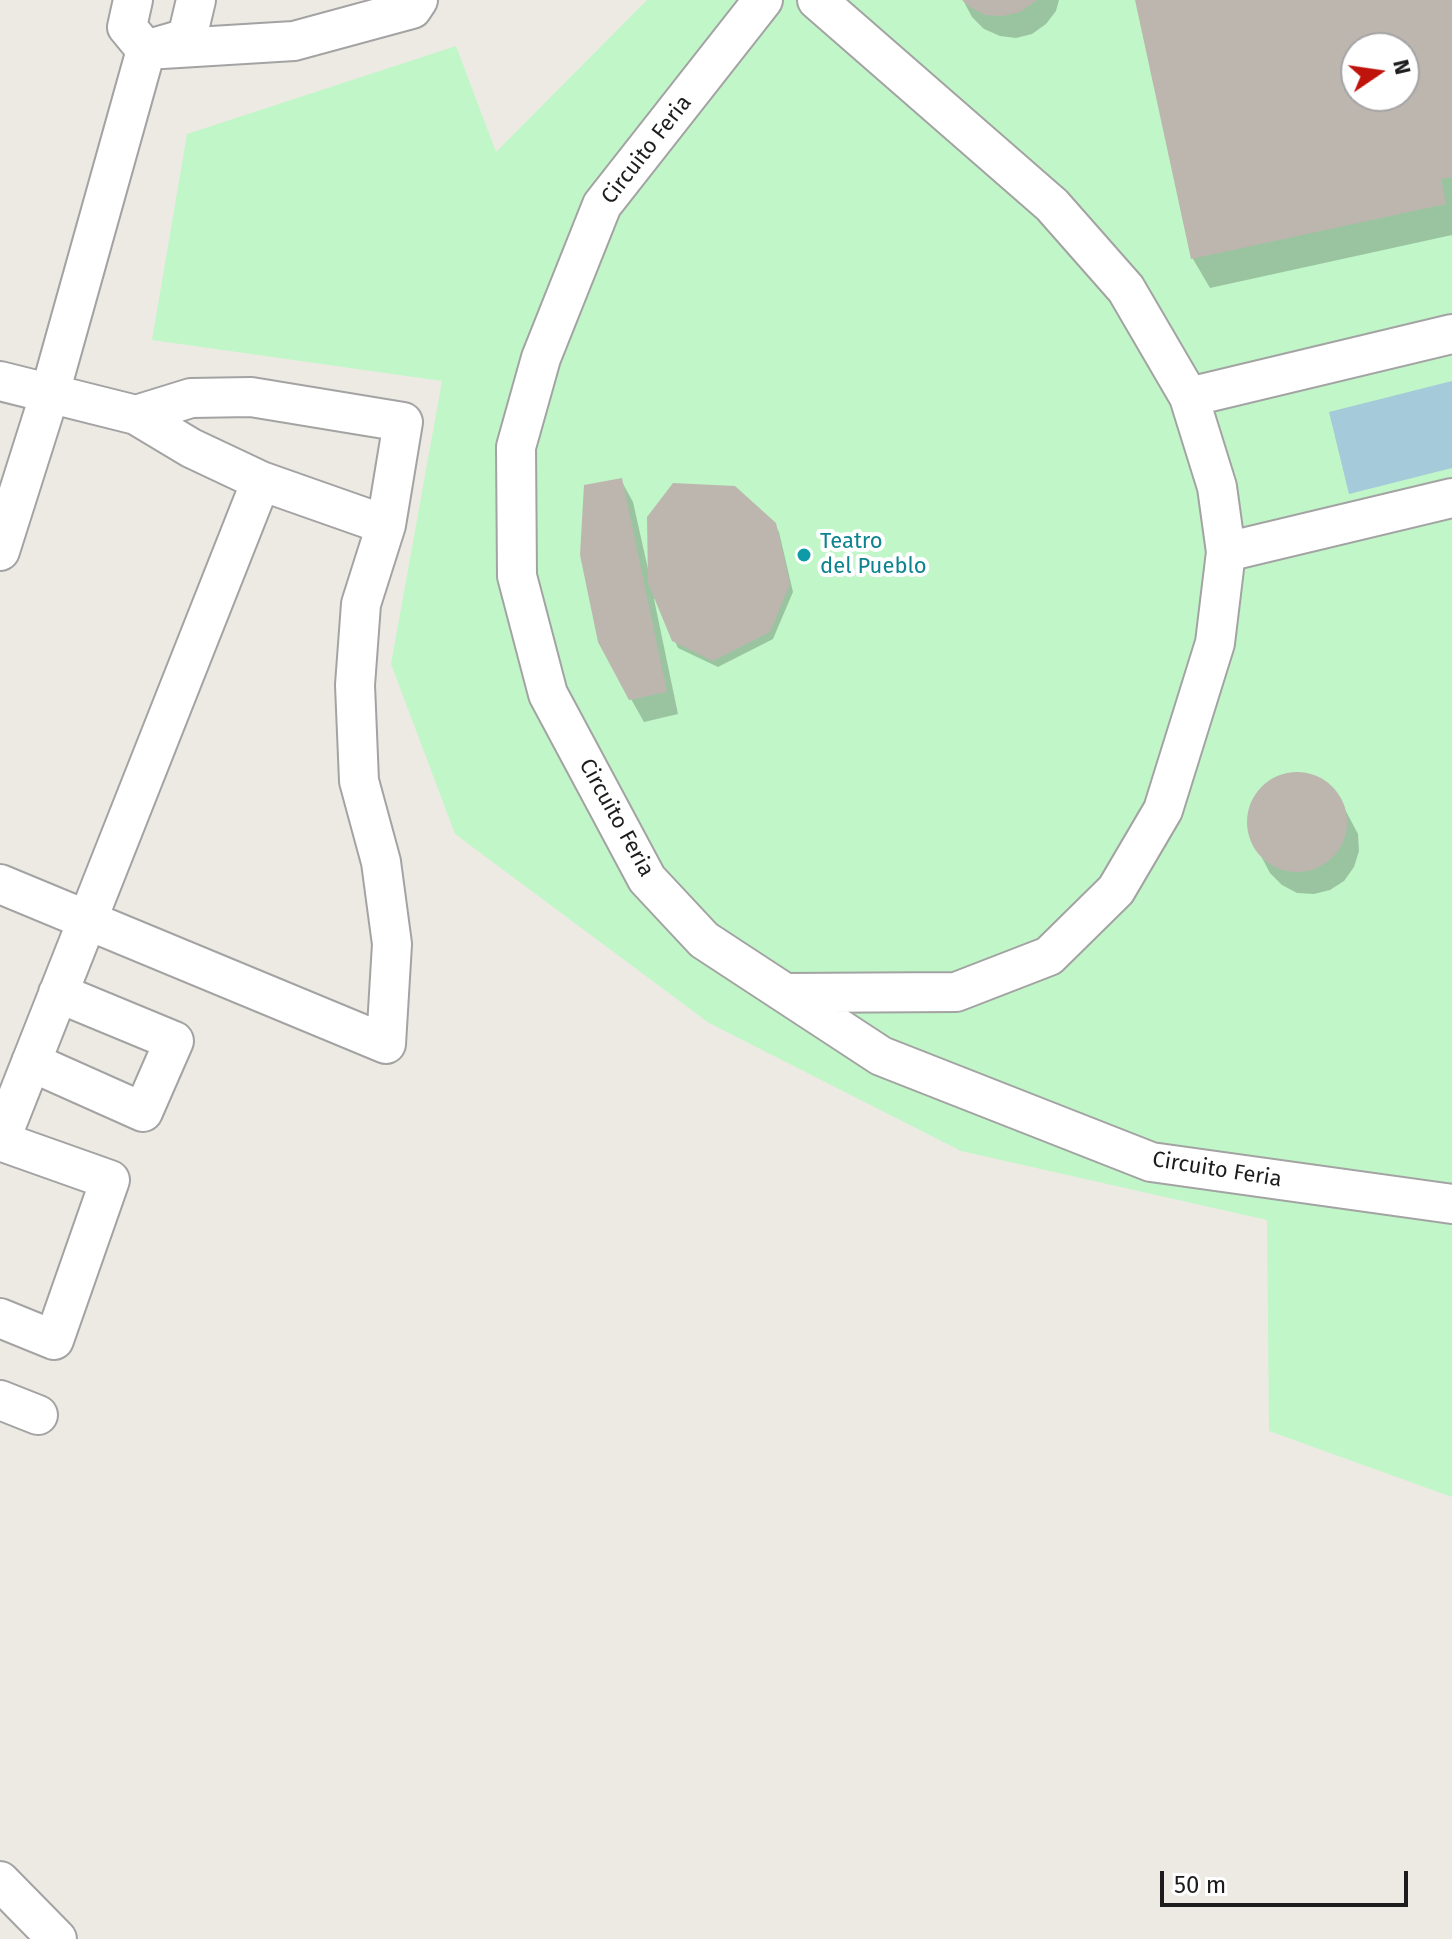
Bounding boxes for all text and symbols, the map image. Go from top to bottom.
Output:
north arrow [1340,32,1420,112]
text: N [1387,57,1417,77]
street label: Circuito Feria [596,90,698,210]
place label: Teatro del Pueblo [820,529,927,580]
marker: Teatro del Pueblo [795,546,813,564]
street label: Circuito Feria [573,754,659,882]
street label: Circuito Feria [1150,1147,1284,1193]
scale bar [1164,1855,1412,1905]
text: 50 m [1174,1871,1226,1899]

